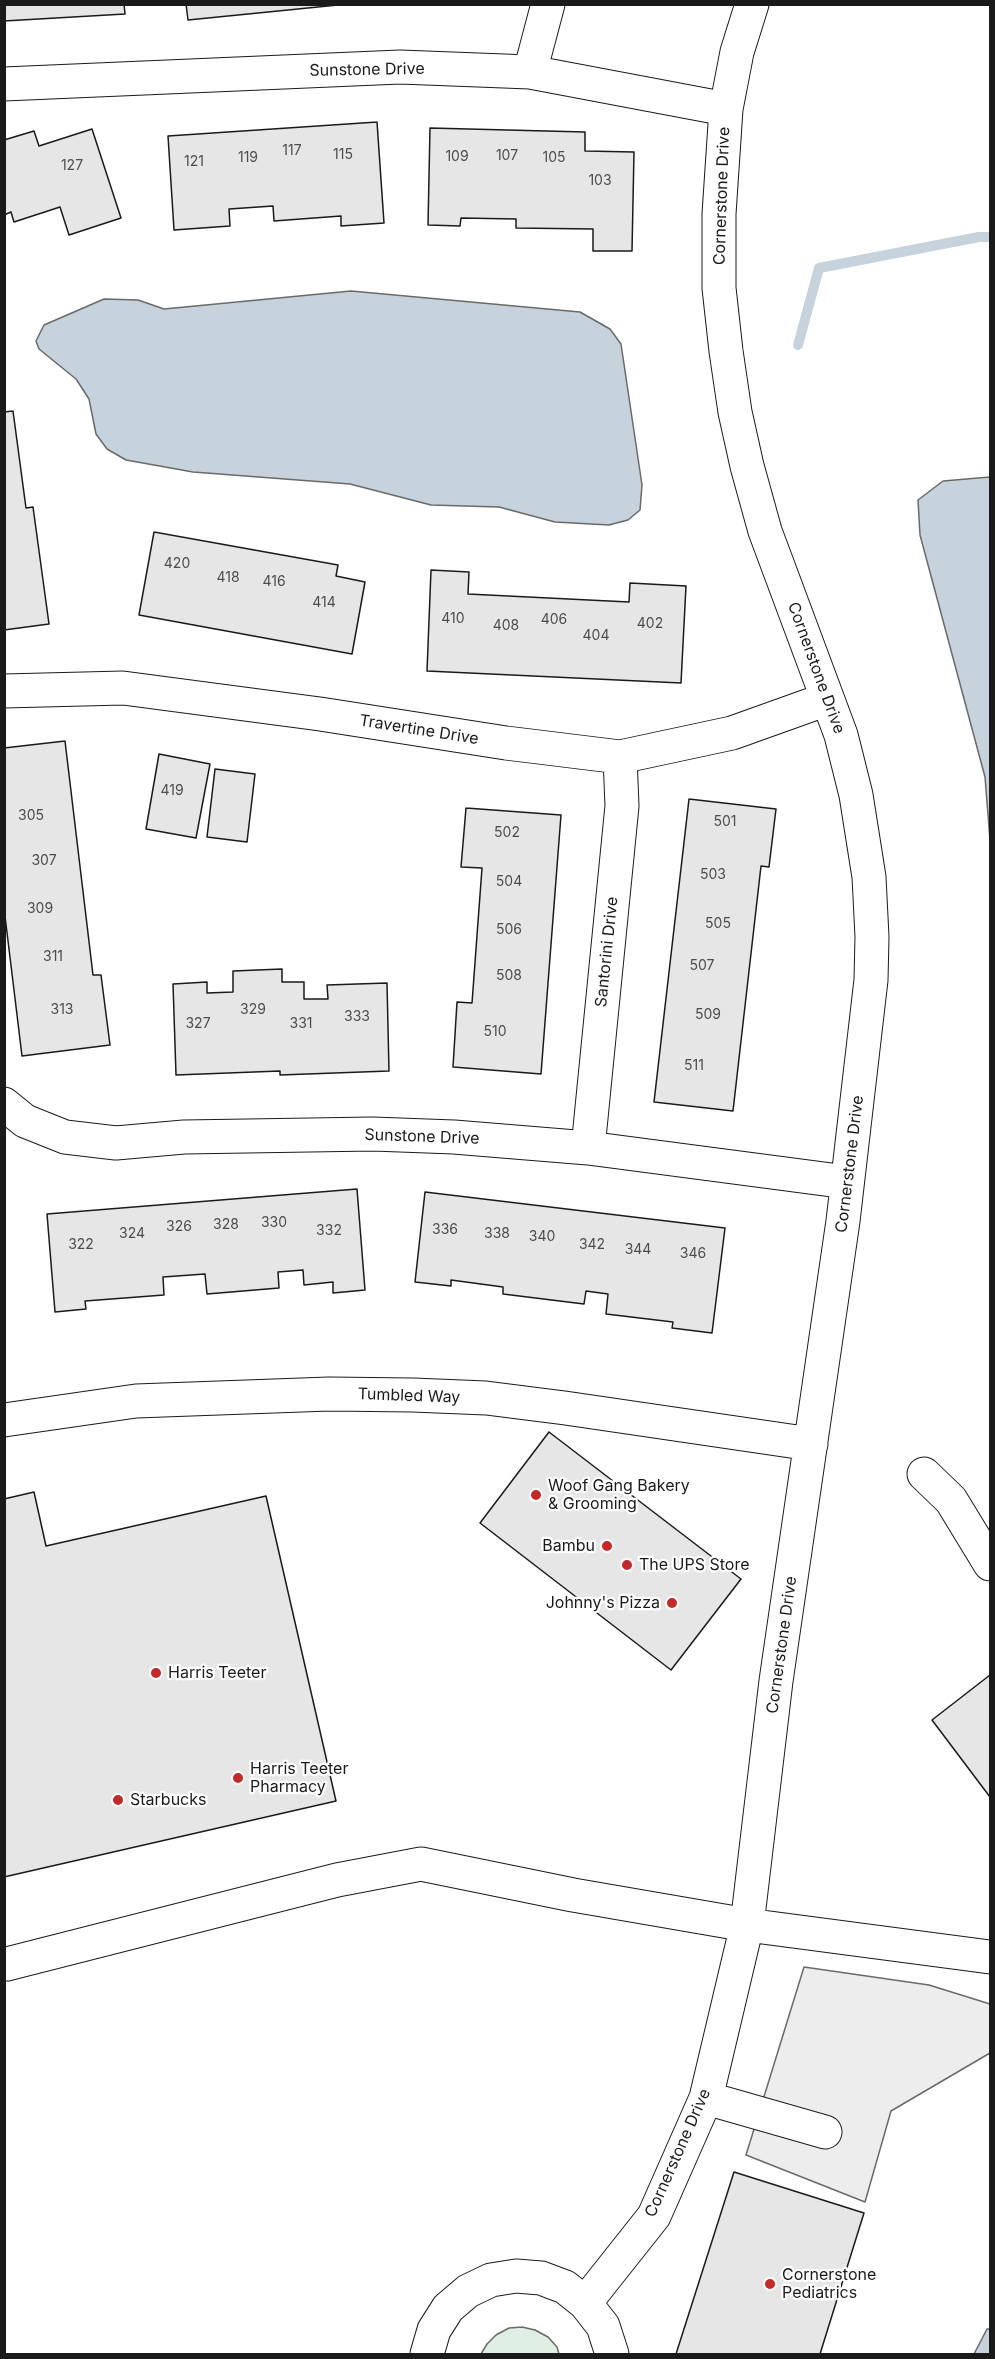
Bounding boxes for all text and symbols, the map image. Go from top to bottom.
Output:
street label: Sunstone Drive [309,59,425,81]
street label: Cornerstone Drive [710,126,734,266]
house number: 117 [282,143,302,159]
house number: 115 [333,147,353,163]
house number: 107 [496,148,518,164]
house number: 109 [445,149,469,165]
house number: 119 [238,150,258,166]
house number: 105 [542,150,566,166]
house number: 121 [184,154,204,170]
house number: 127 [61,158,83,174]
house number: 103 [588,173,612,189]
house number: 420 [164,556,190,572]
house number: 418 [216,570,240,586]
house number: 416 [262,574,286,590]
house number: 414 [312,595,336,611]
street label: Cornerstone Drive [783,600,849,736]
house number: 410 [441,611,465,627]
house number: 406 [541,612,567,628]
house number: 402 [637,616,663,632]
house number: 408 [493,618,519,634]
house number: 404 [583,628,609,644]
street label: Travertine Drive [358,711,480,749]
house number: 419 [160,783,184,799]
house number: 305 [18,808,44,824]
house number: 501 [713,814,737,830]
house number: 502 [494,825,520,841]
house number: 307 [31,853,57,869]
house number: 503 [700,867,726,883]
house number: 504 [496,874,522,890]
street label: Santorini Drive [592,896,622,1008]
house number: 309 [27,901,53,917]
house number: 505 [705,916,731,932]
house number: 506 [496,922,522,938]
house number: 311 [43,949,63,965]
house number: 507 [690,958,714,974]
house number: 508 [496,968,522,984]
house number: 313 [51,1002,73,1018]
house number: 329 [240,1002,266,1018]
house number: 509 [695,1007,721,1023]
house number: 333 [344,1009,370,1025]
house number: 327 [185,1016,211,1032]
house number: 331 [290,1016,312,1032]
house number: 510 [483,1024,507,1040]
house number: 511 [684,1058,704,1074]
street label: Cornerstone Drive [832,1094,868,1234]
street label: Sunstone Drive [364,1125,480,1149]
house number: 330 [261,1215,287,1231]
house number: 328 [213,1217,239,1233]
house number: 326 [166,1219,192,1235]
house number: 336 [432,1222,458,1238]
house number: 332 [316,1223,342,1239]
house number: 324 [119,1226,145,1242]
house number: 338 [484,1226,510,1242]
house number: 340 [529,1229,555,1245]
house number: 322 [68,1237,94,1253]
house number: 342 [579,1237,605,1253]
house number: 344 [625,1242,651,1258]
house number: 346 [680,1246,706,1262]
street label: Tumbled Way [357,1385,461,1407]
place label: Woof Gang Bakery & Grooming [548,1476,690,1514]
marker: Woof Gang Bakery & Grooming [529,1488,543,1502]
place label: Bambu [542,1536,595,1556]
marker: Bambu [600,1539,614,1553]
place label: The UPS Store [639,1555,750,1575]
marker: The UPS Store [620,1558,634,1572]
street label: Cornerstone Drive [763,1575,801,1715]
place label: Johnny's Pizza [546,1593,660,1613]
marker: Johnny's Pizza [665,1596,679,1610]
place label: Harris Teeter [168,1663,266,1683]
marker: Harris Teeter [149,1666,163,1680]
place label: Harris Teeter Pharmacy [250,1759,348,1797]
marker: Harris Teeter Pharmacy [231,1771,245,1785]
place label: Starbucks [130,1790,206,1810]
marker: Starbucks [111,1793,125,1807]
street label: Cornerstone Drive [641,2086,715,2220]
place label: Cornerstone Pediatrics [782,2265,876,2303]
marker: Cornerstone Pediatrics [763,2277,777,2291]

